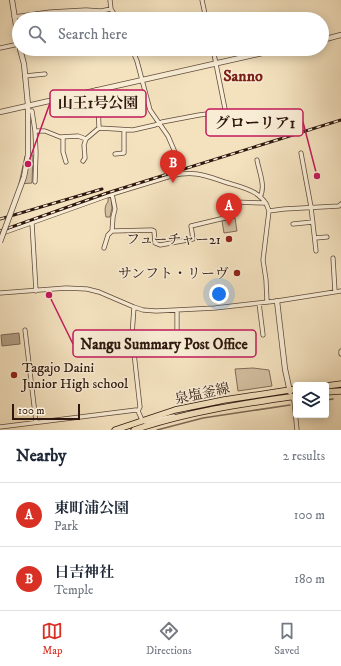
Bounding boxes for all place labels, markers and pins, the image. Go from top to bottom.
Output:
callout: 山王1号公園 [50,90,146,117]
callout: グローリア1 [206,109,303,136]
pin: B [160,150,186,183]
pin: A [216,193,242,226]
place label: フューチャー21 [126,231,221,249]
marker: フューチャー21 [224,234,234,244]
place label: サンフト・リーヴ [118,265,229,283]
marker: サンフト・リーヴ [232,268,242,278]
callout: Nangu Summary Post Office [73,330,256,357]
place label: Tagajo Daini Junior High school [20,359,129,393]
marker: Tagajo Daini Junior High school [9,370,19,380]

